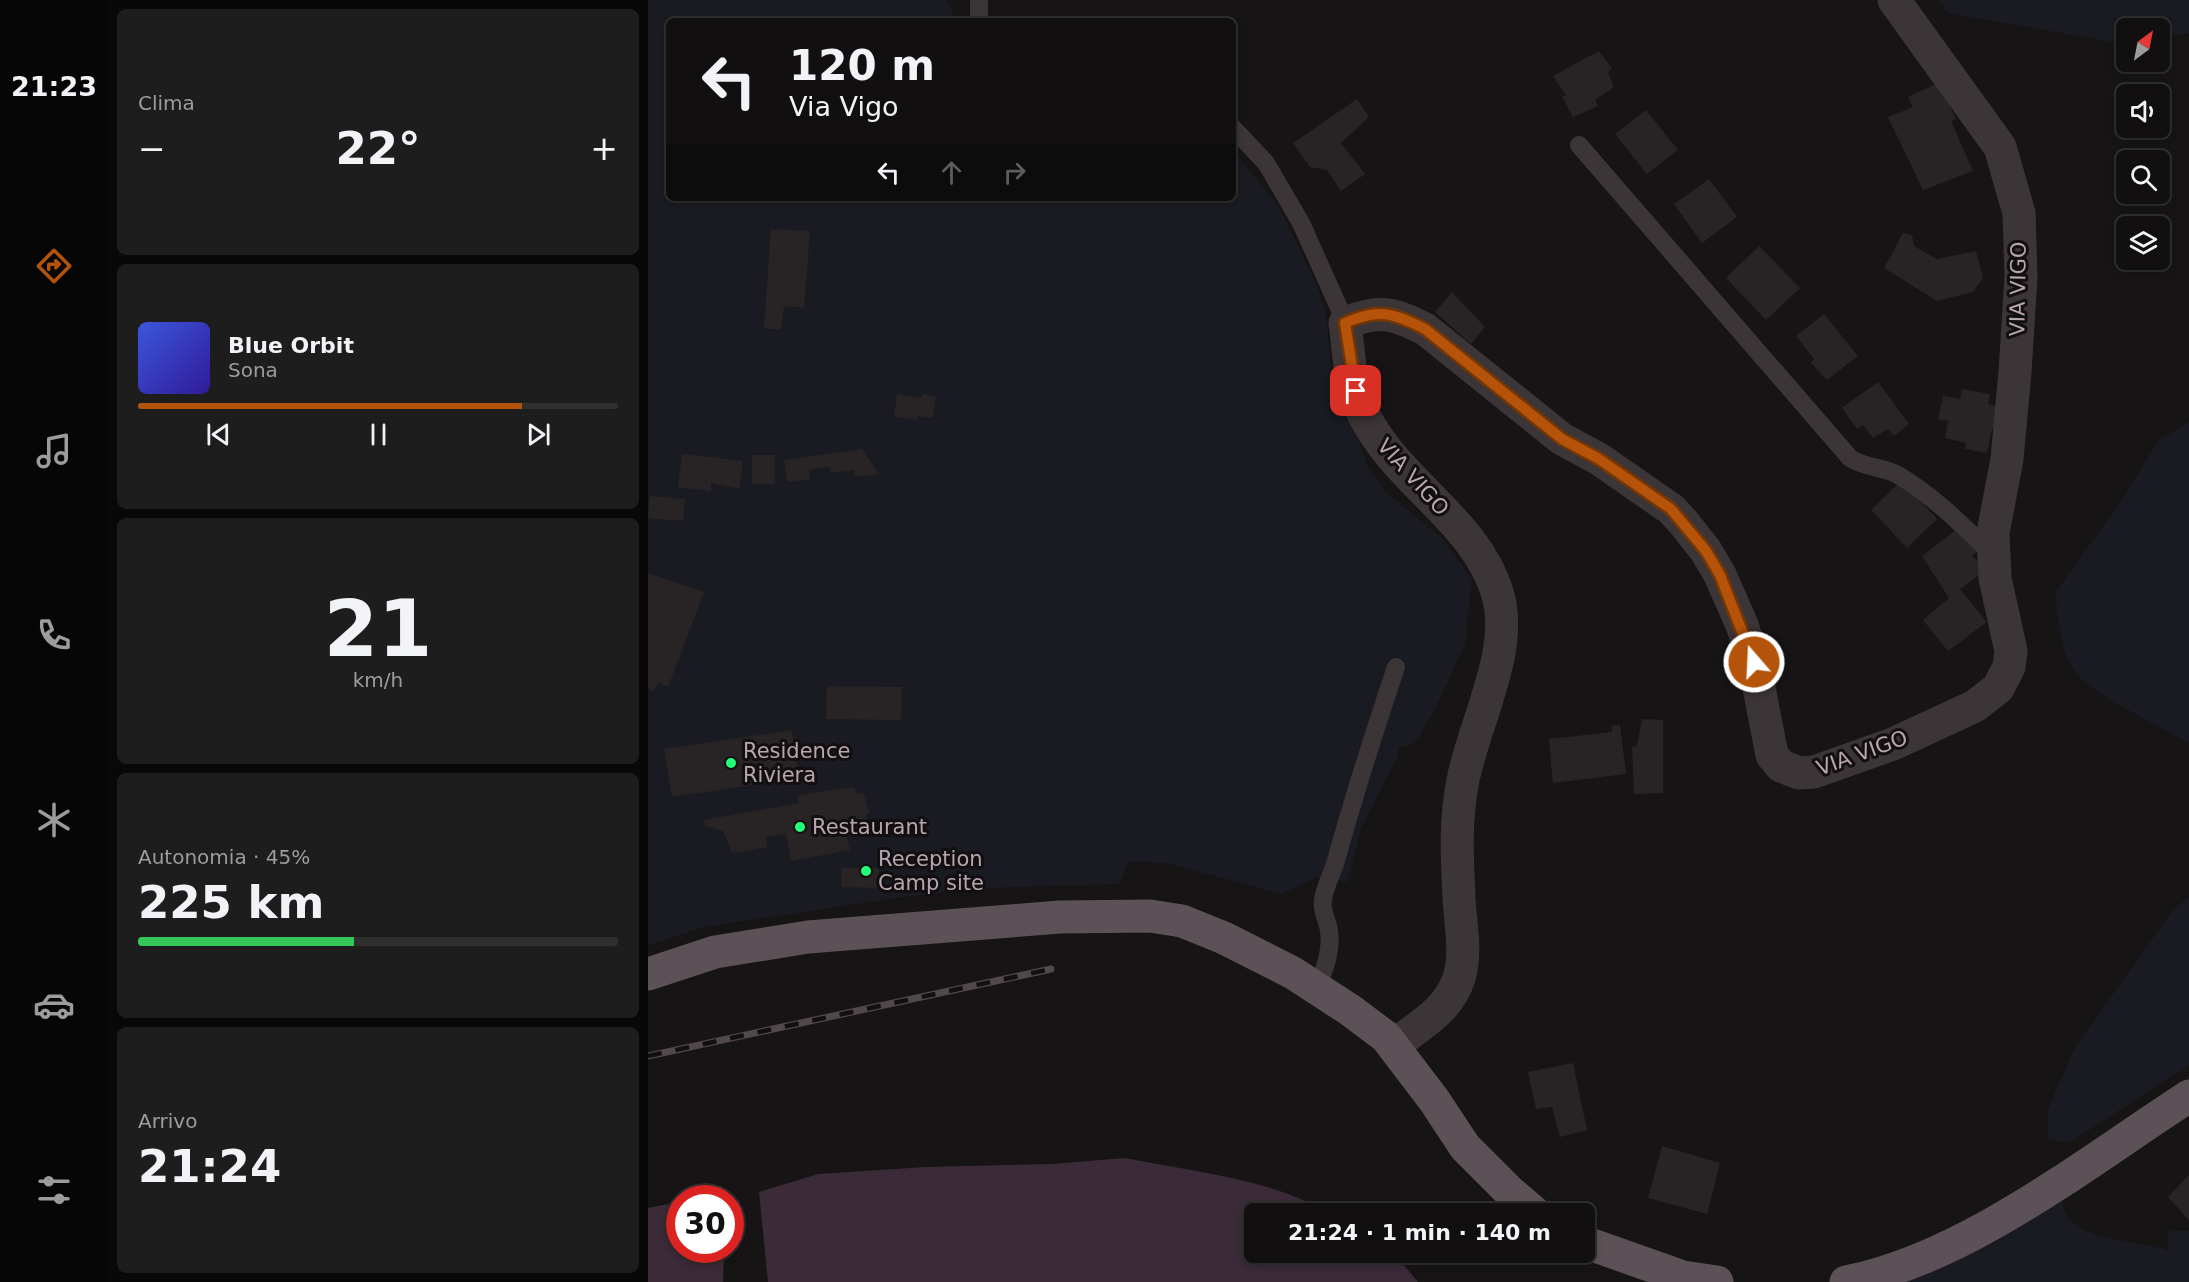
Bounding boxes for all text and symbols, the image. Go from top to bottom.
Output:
north arrow [2116,18,2170,72]
map controls [2116,18,2170,270]
text: 120 m [789,41,935,90]
icon: left [690,42,768,120]
text: 21:23 [11,71,97,102]
button: sound [2116,84,2170,138]
text: Clima [138,91,195,115]
text: Via Vigo [789,91,899,122]
text: 22° [335,122,421,175]
text: − [138,129,166,168]
text: + [590,129,618,168]
button: search [2116,150,2170,204]
icon: left [872,156,905,189]
icon: ahead [935,156,968,189]
icon: right [998,156,1031,189]
button: layers [2116,216,2170,270]
street label: VIA VIGO [2005,241,2031,337]
icon: directions [33,245,75,287]
text: Blue Orbit [228,333,354,358]
text: Sona [228,358,278,382]
pin [1330,365,1381,416]
icon: arrive [1339,374,1372,407]
icon: previous [202,418,235,451]
icon: pause [362,418,395,451]
icon: next [522,418,555,451]
icon: music [33,430,75,472]
street label: VIA VIGO [1372,434,1454,520]
text: 21 [324,584,432,674]
icon: phone [33,614,75,656]
position arrow [1722,630,1786,694]
text: km/h [353,668,403,692]
street label: VIA VIGO [1813,725,1911,781]
place label: Residence Riviera [743,739,850,787]
marker: Residence Riviera [724,756,738,770]
icon: climate [33,799,75,841]
place label: Restaurant [812,815,927,839]
marker: Restaurant [793,820,807,834]
text: Autonomia · 45% [138,845,310,869]
place label: Reception Camp site [878,847,984,895]
marker: Reception Camp site [859,864,873,878]
text: 225 km [138,876,324,929]
icon: car [33,984,75,1026]
text: Arrivo [138,1109,197,1133]
text: 21:24 [138,1140,281,1193]
icon: filters [33,1169,75,1211]
speed limit sign: 30 [666,1185,744,1263]
text: 21:24 · 1 min · 140 m [1288,1220,1551,1245]

